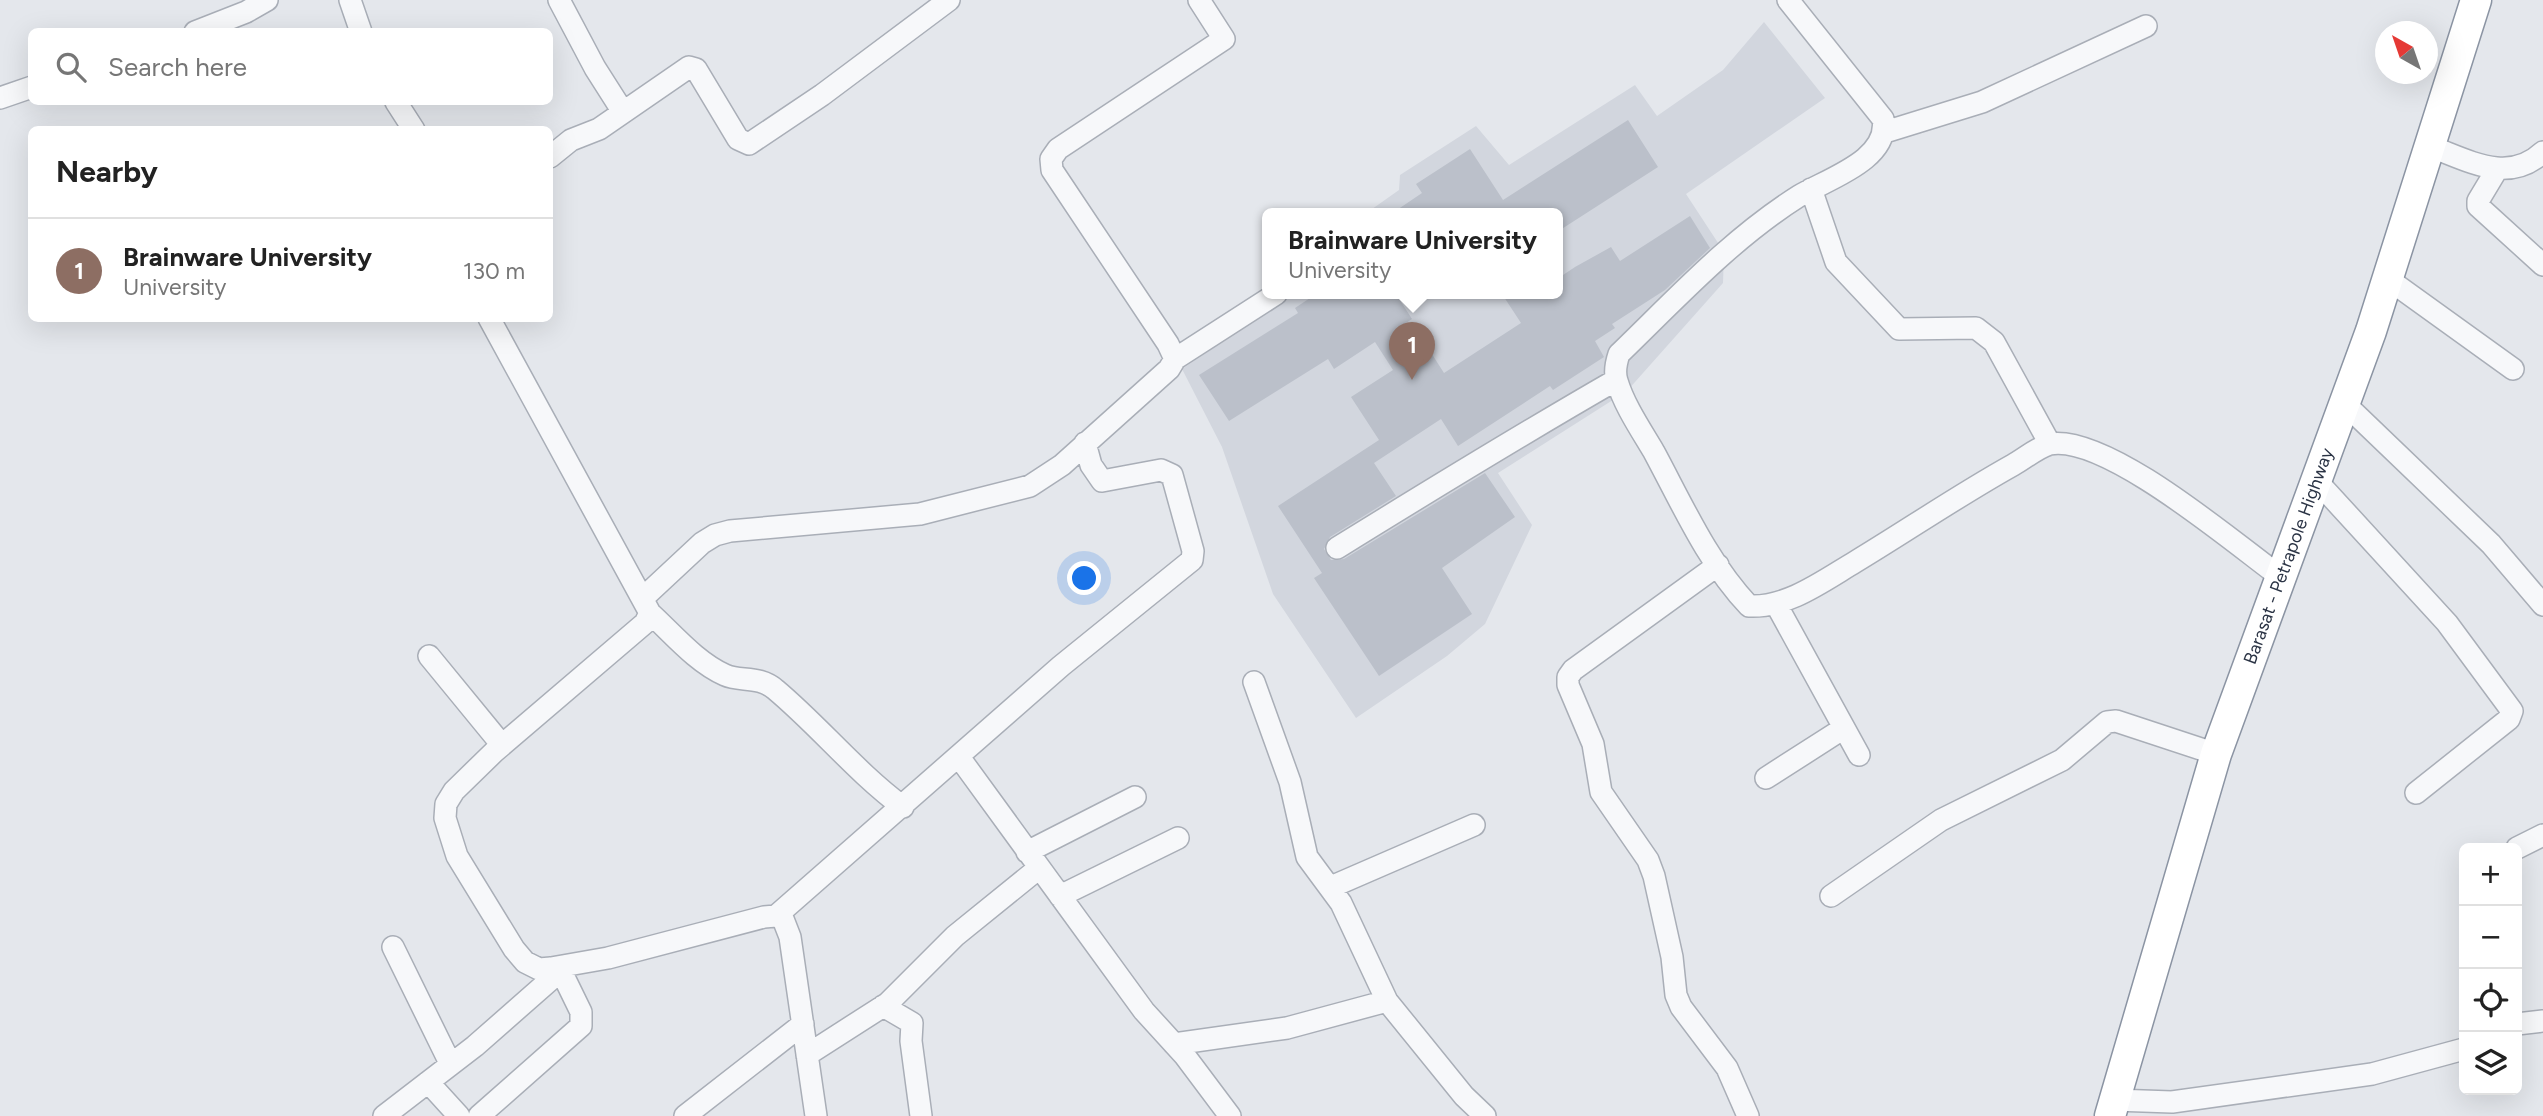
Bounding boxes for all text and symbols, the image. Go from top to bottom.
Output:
north arrow [2375,21,2438,84]
search box [28,28,553,105]
icon: search [52,48,90,86]
text: Search here [108,51,247,83]
text: Nearby [56,153,158,190]
popup [1262,208,1563,299]
text: Brainware University [1288,224,1537,256]
text: Brainware University [123,241,372,273]
text: University [1288,256,1391,284]
text: 1 [74,257,84,285]
text: 130 m [463,257,525,285]
text: University [123,273,226,301]
pin: 1 [1389,322,1435,380]
street label: Barasat - Petrapole Highway [2239,445,2338,667]
your location [1067,561,1101,595]
map controls [2459,843,2522,1095]
button: + [2459,843,2522,906]
button: − [2459,906,2522,969]
button: locate [2459,969,2522,1032]
button: layers [2459,1032,2522,1095]

